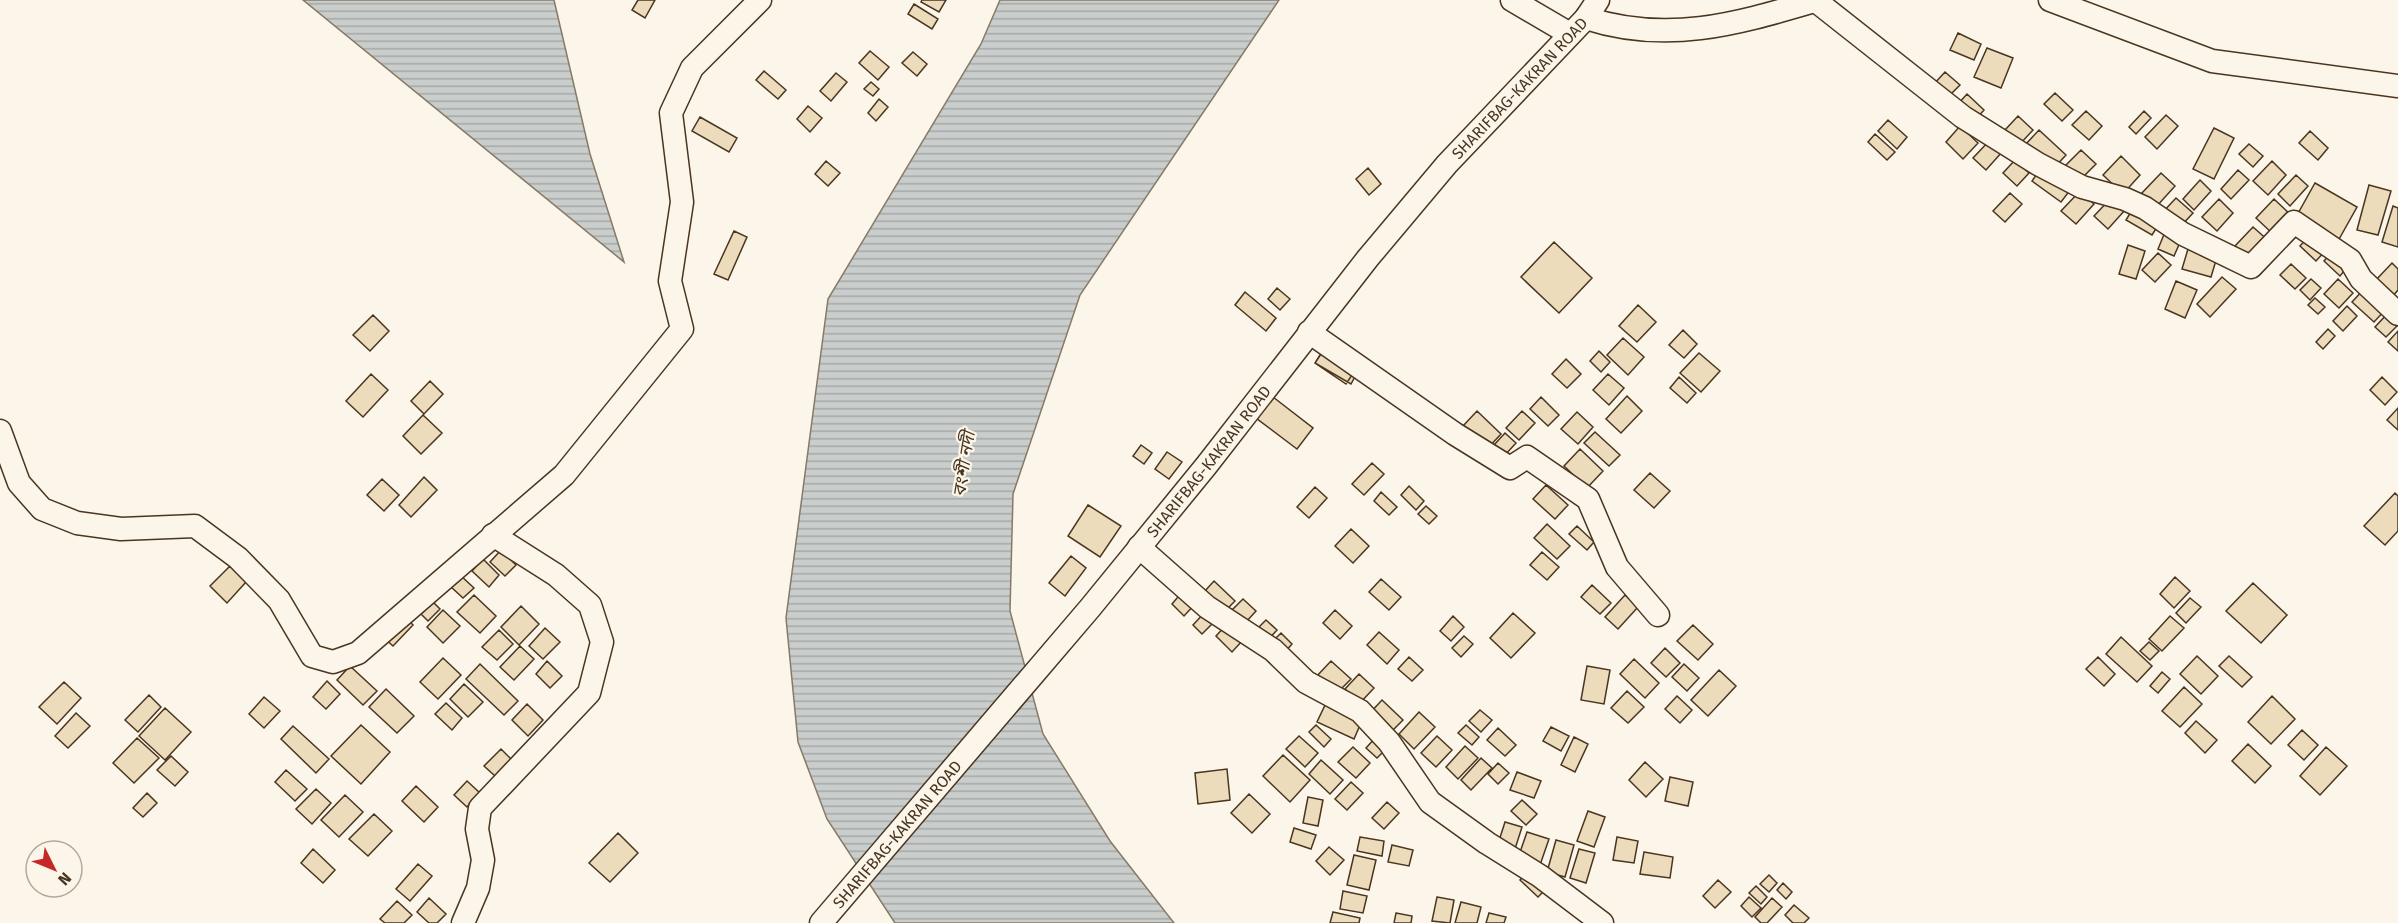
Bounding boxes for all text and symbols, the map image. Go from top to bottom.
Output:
street label: SHARIFBAG-KAKRAN ROAD [1448,13,1591,163]
street label: SHARIFBAG-KAKRAN ROAD [1142,382,1275,541]
water label: বংশী নদী [948,427,981,498]
street label: SHARIFBAG-KAKRAN ROAD [829,756,965,912]
north arrow [24,839,84,899]
text: N [54,869,75,889]

